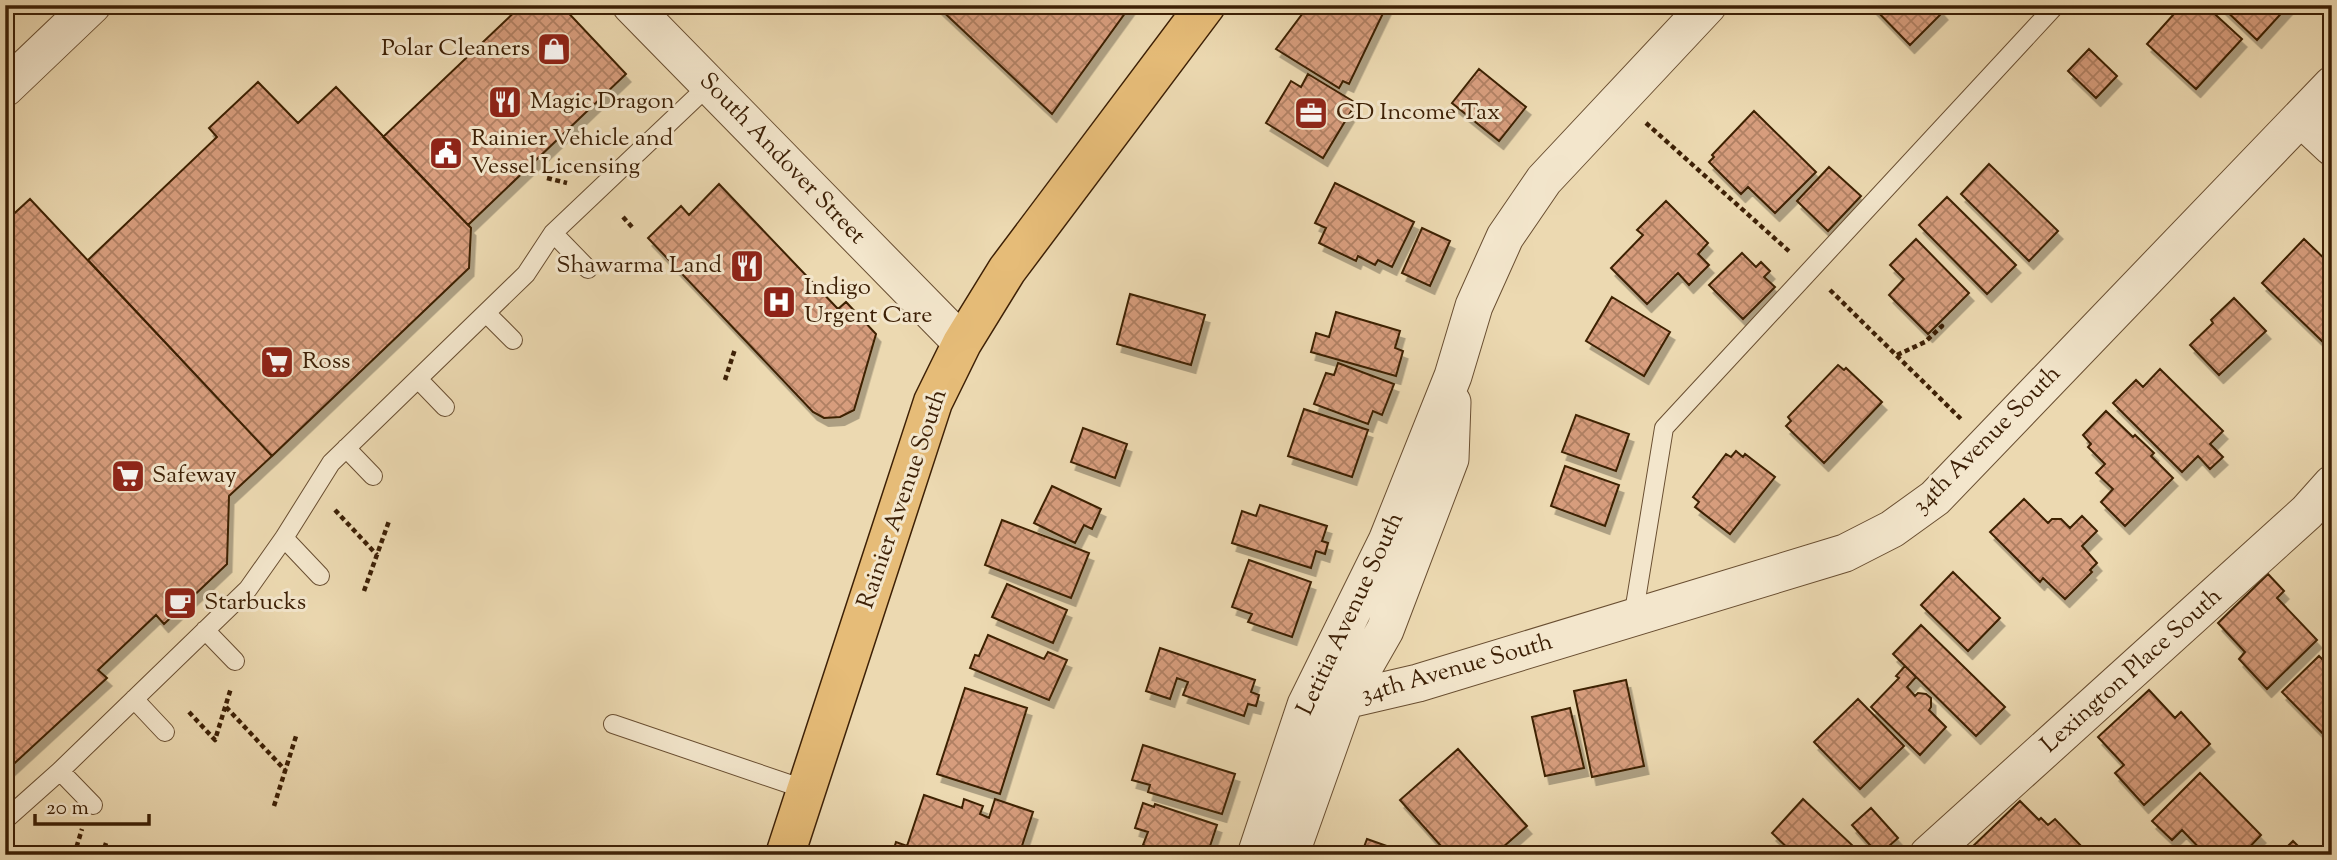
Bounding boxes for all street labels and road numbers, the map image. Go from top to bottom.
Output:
street label: South Andover Street [691,66,873,252]
street label: 34th Avenue South [1905,358,2069,522]
street label: Rainier Avenue South [849,385,957,613]
street label: Letitia Avenue South [1289,507,1413,721]
street label: Lexington Place South [2034,580,2230,762]
street label: 34th Avenue South [1357,625,1557,713]

